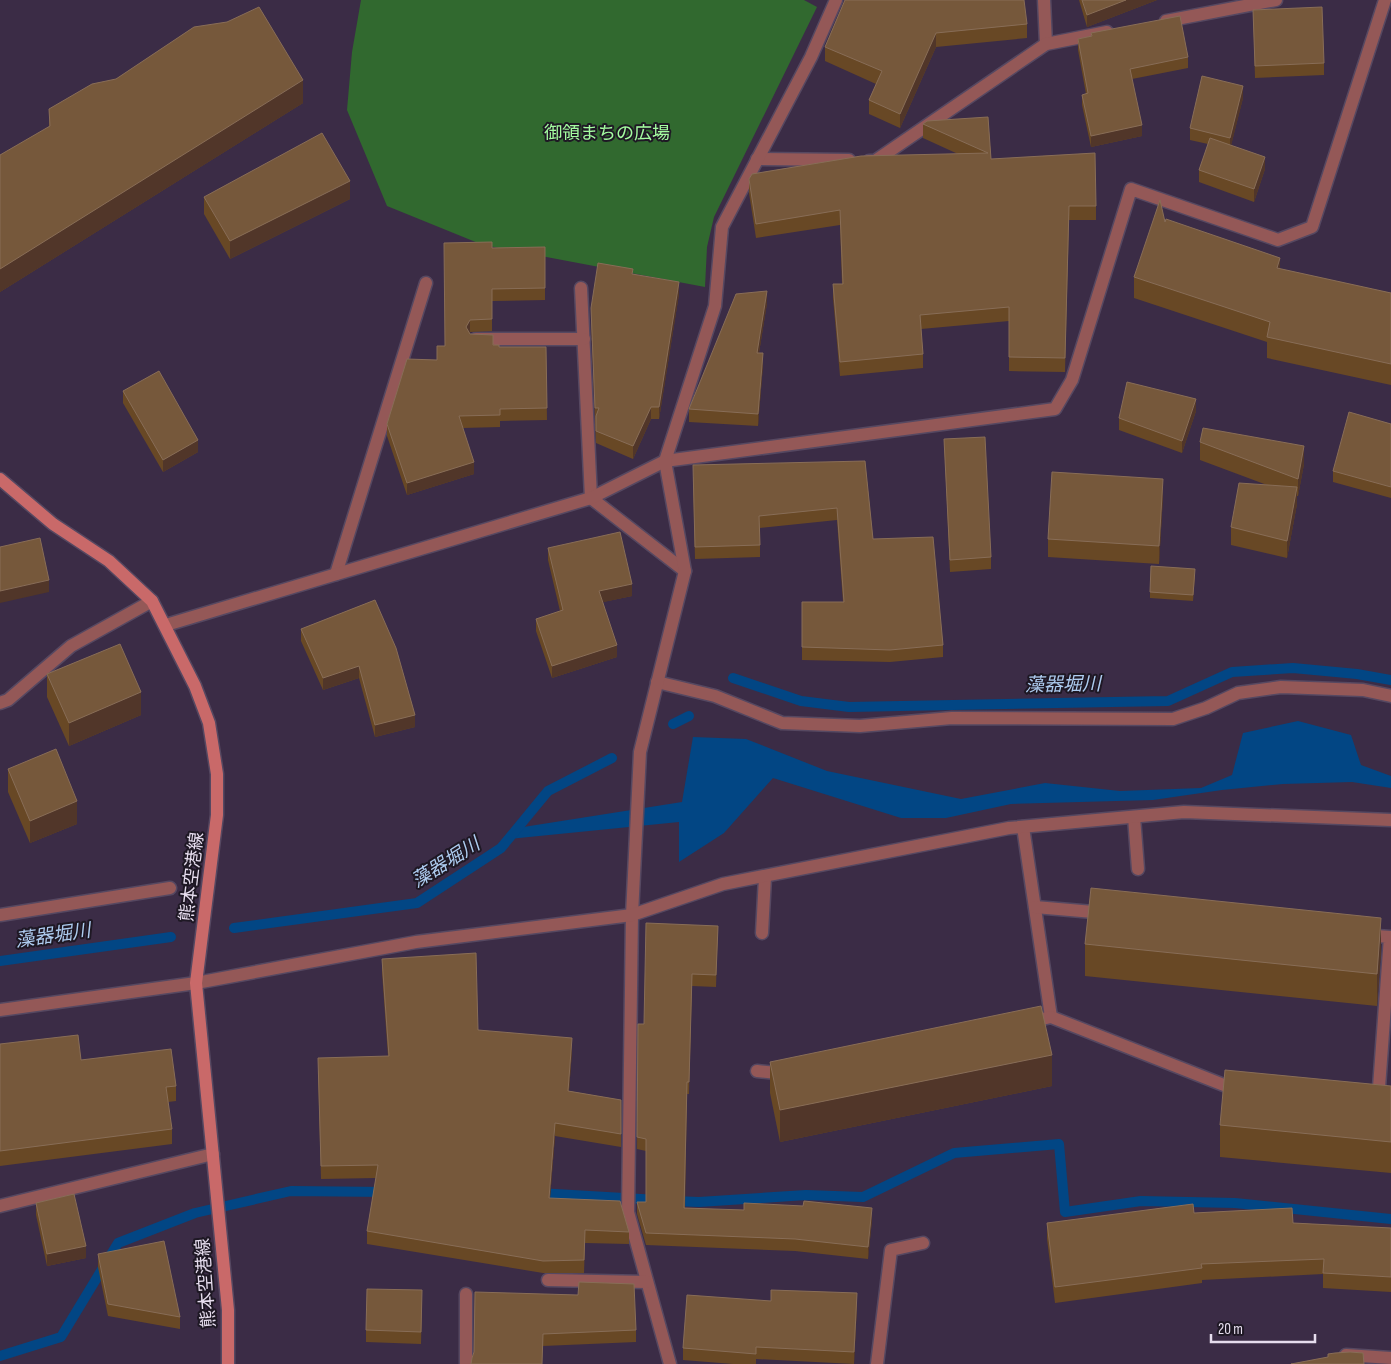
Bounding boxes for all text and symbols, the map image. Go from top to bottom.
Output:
park label: 御領まちの広場 [544,123,670,144]
water label: 藻器堀川 [1025,673,1103,697]
street label: 熊本空港線 [176,831,208,923]
water label: 藻器堀川 [408,832,486,893]
water label: 藻器堀川 [14,919,94,953]
street label: 熊本空港線 [192,1237,220,1329]
scale bar [1211,1312,1315,1344]
text: 20 m [1218,1320,1243,1339]

